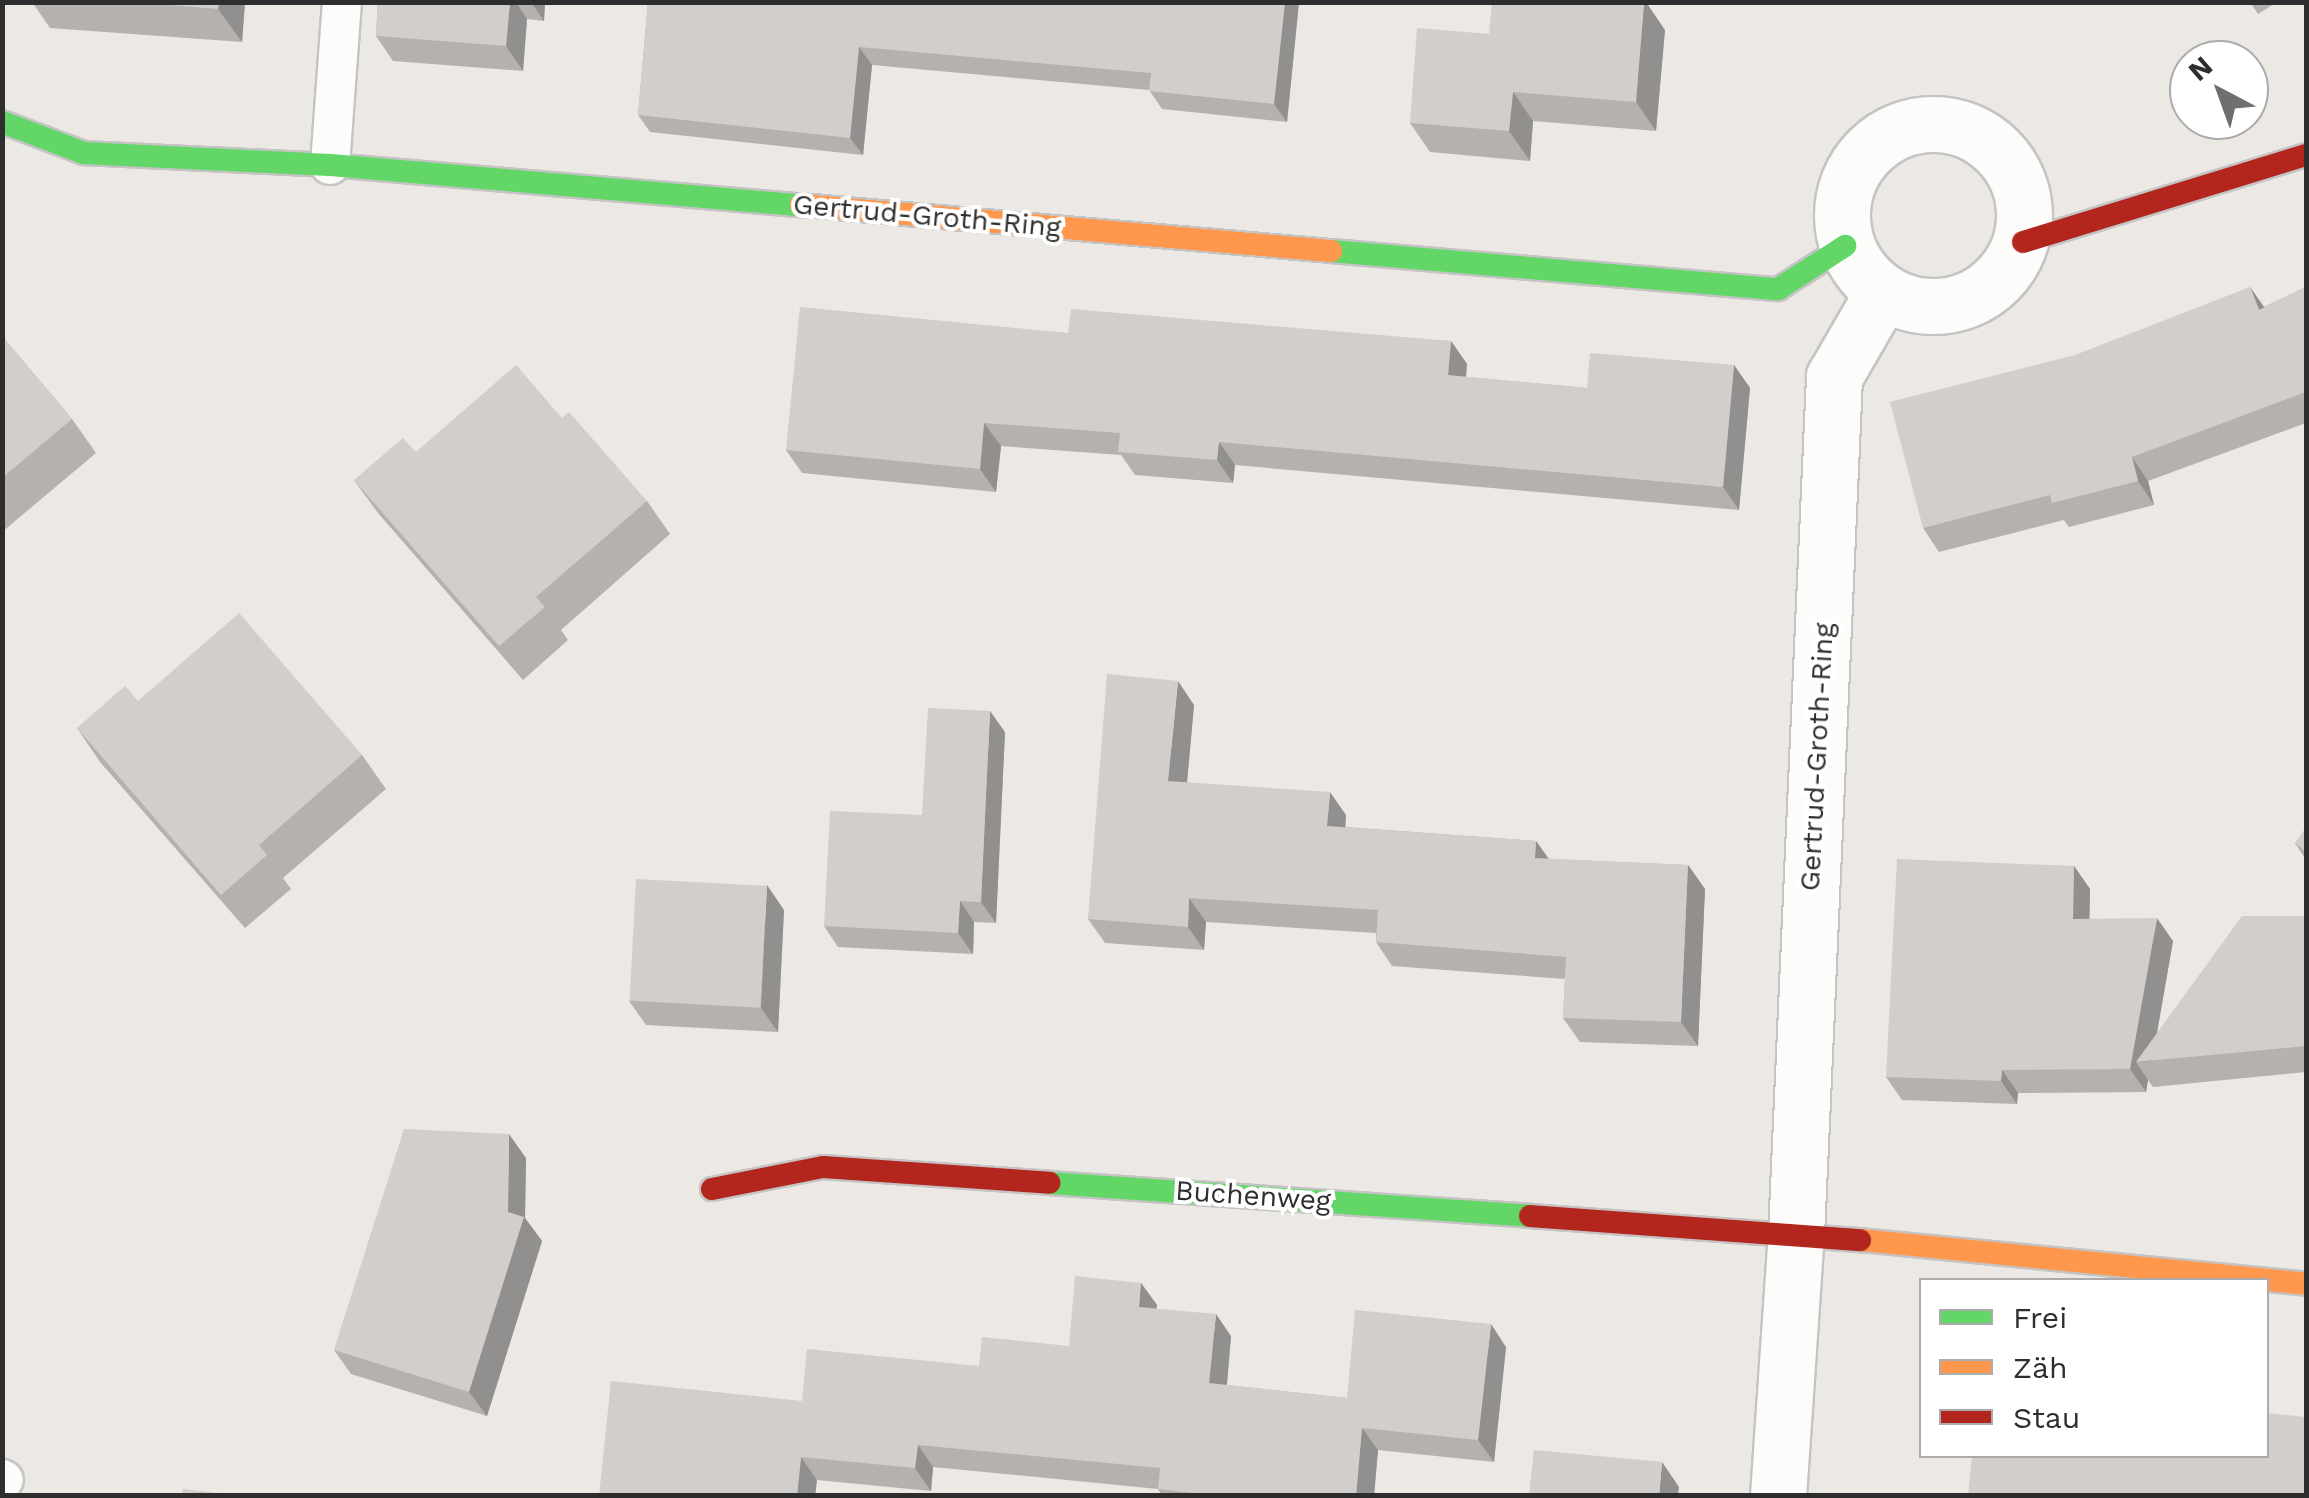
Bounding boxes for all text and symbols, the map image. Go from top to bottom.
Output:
north arrow [2169,40,2269,140]
text: N [2182,49,2219,88]
street label: Gertrud-Groth-Ring [792,188,1062,244]
street label: Gertrud-Groth-Ring [1793,622,1841,892]
street label: Buchenweg [1174,1174,1332,1218]
legend [1919,1278,2269,1458]
text: Frei [2013,1300,2067,1335]
text: Zäh [2013,1350,2067,1385]
text: Stau [2013,1400,2080,1435]

